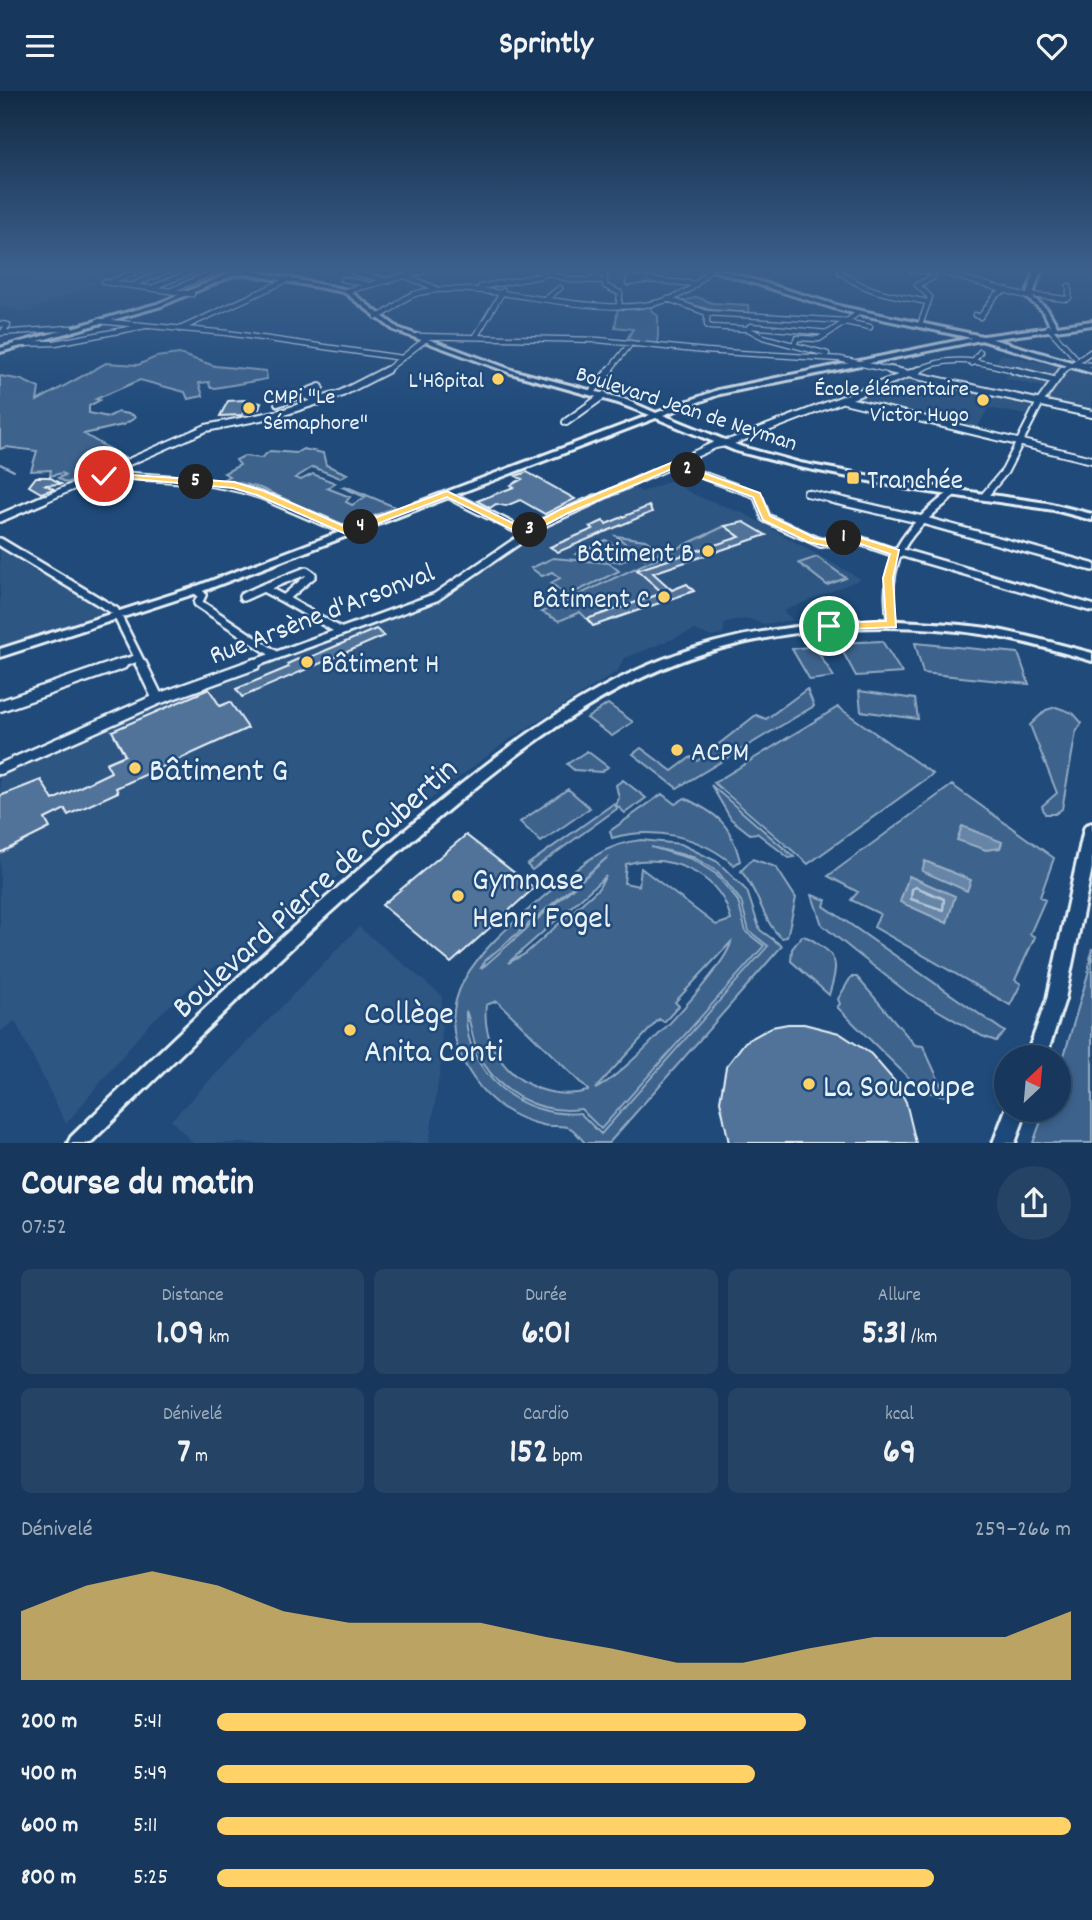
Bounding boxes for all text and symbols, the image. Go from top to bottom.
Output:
text: Sprintly [499,23,593,69]
icon: menu [21,27,59,65]
icon: heart [1033,27,1071,65]
street label: Boulevard Jean de Neyman [571,359,801,462]
place label: L'Hôpital [408,366,485,399]
marker: L'Hôpital [490,371,506,387]
place label: École élémentaire Victor Hugo [814,374,969,433]
place label: CMPi "Le Sémaphore" [263,382,368,441]
marker: École élémentaire Victor Hugo [975,392,991,408]
marker: CMPi "Le Sémaphore" [241,400,257,416]
pin [74,446,134,506]
pin: 2 [670,453,706,487]
text: 2 [683,456,692,483]
icon: check [85,457,123,495]
place label: Tranchée [867,463,963,503]
pin: 5 [178,465,214,499]
text: 5 [191,468,200,495]
marker: Tranchée [845,470,861,486]
pin: 4 [344,509,378,544]
text: 4 [357,513,364,540]
pin: 3 [512,513,548,548]
text: 3 [525,516,534,543]
pin: 1 [826,521,862,555]
text: 1 [841,524,846,551]
place label: Bâtiment B [577,536,694,576]
marker: Bâtiment B [700,543,716,559]
street label: Rue Arsène d'Arsonval [204,555,442,678]
place label: Bâtiment C [532,582,650,622]
marker: Bâtiment C [656,589,672,605]
pin [799,596,859,656]
icon: arrive [810,607,848,645]
place label: Bâtiment H [321,647,439,687]
marker: Bâtiment H [299,654,315,670]
place label: ACPM [691,735,749,775]
marker: ACPM [669,742,685,758]
street label: Boulevard Pierre de Coubertin [163,749,470,1032]
place label: Bâtiment G [149,750,288,797]
marker: Bâtiment G [127,760,143,776]
place label: Gymnase Henri Fogel [472,859,611,944]
marker: Gymnase Henri Fogel [450,888,466,904]
place label: Collège Anita Conti [364,993,503,1078]
marker: Collège Anita Conti [342,1022,358,1038]
north arrow [994,1045,1071,1122]
map controls [994,1045,1071,1122]
place label: La Soucoupe [823,1066,975,1113]
marker: La Soucoupe [801,1076,817,1092]
text: Course du matin [21,1158,254,1213]
button: share [997,1166,1071,1240]
text: 07:52 [21,1212,67,1245]
text: Distance [162,1283,224,1310]
text: Durée [525,1283,567,1310]
text: Allure [878,1283,921,1310]
text: 1.09 [156,1310,204,1360]
text: 6:01 [521,1310,571,1360]
text: 5:31 [861,1310,907,1360]
text: km [204,1325,230,1352]
text: /km [907,1325,937,1352]
text: Dénivelé [163,1402,222,1429]
text: Cardio [523,1402,569,1429]
text: kcal [885,1402,914,1429]
text: 7 [177,1429,191,1479]
text: 152 [509,1429,548,1479]
text: 69 [883,1429,916,1479]
text: m [191,1444,208,1471]
text: bpm [548,1444,583,1471]
text: Dénivelé [21,1514,93,1547]
text: 259–266 m [975,1514,1071,1547]
text: 200 m [21,1706,77,1739]
text: 5:41 [133,1706,162,1739]
text: 400 m [21,1758,77,1791]
text: 5:49 [133,1758,168,1791]
text: 600 m [21,1810,78,1843]
text: 5:11 [133,1810,158,1843]
text: 800 m [21,1862,76,1895]
text: 5:25 [133,1862,168,1895]

